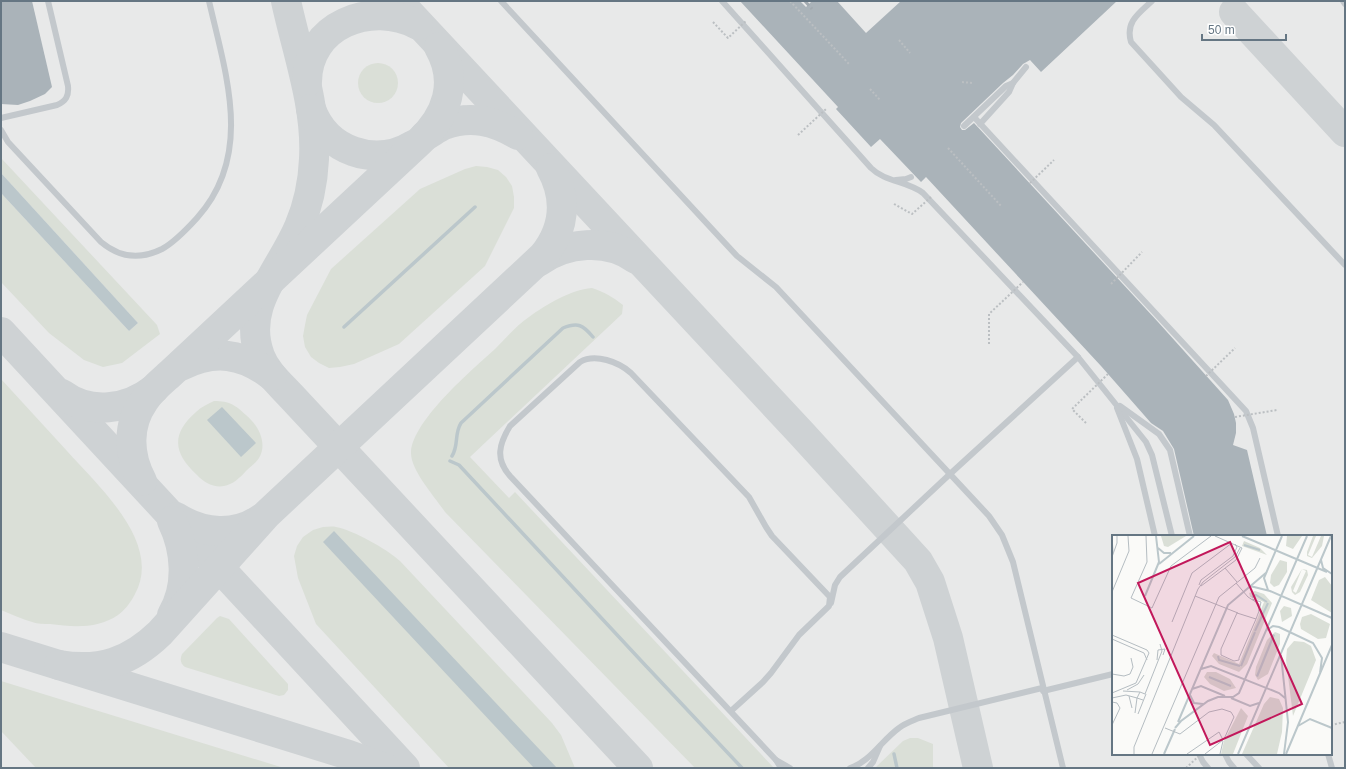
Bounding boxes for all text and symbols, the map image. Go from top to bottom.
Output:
scale bar [1202,16,1286,42]
text: 50 m [1208,23,1235,37]
inset map [1112,535,1332,755]

